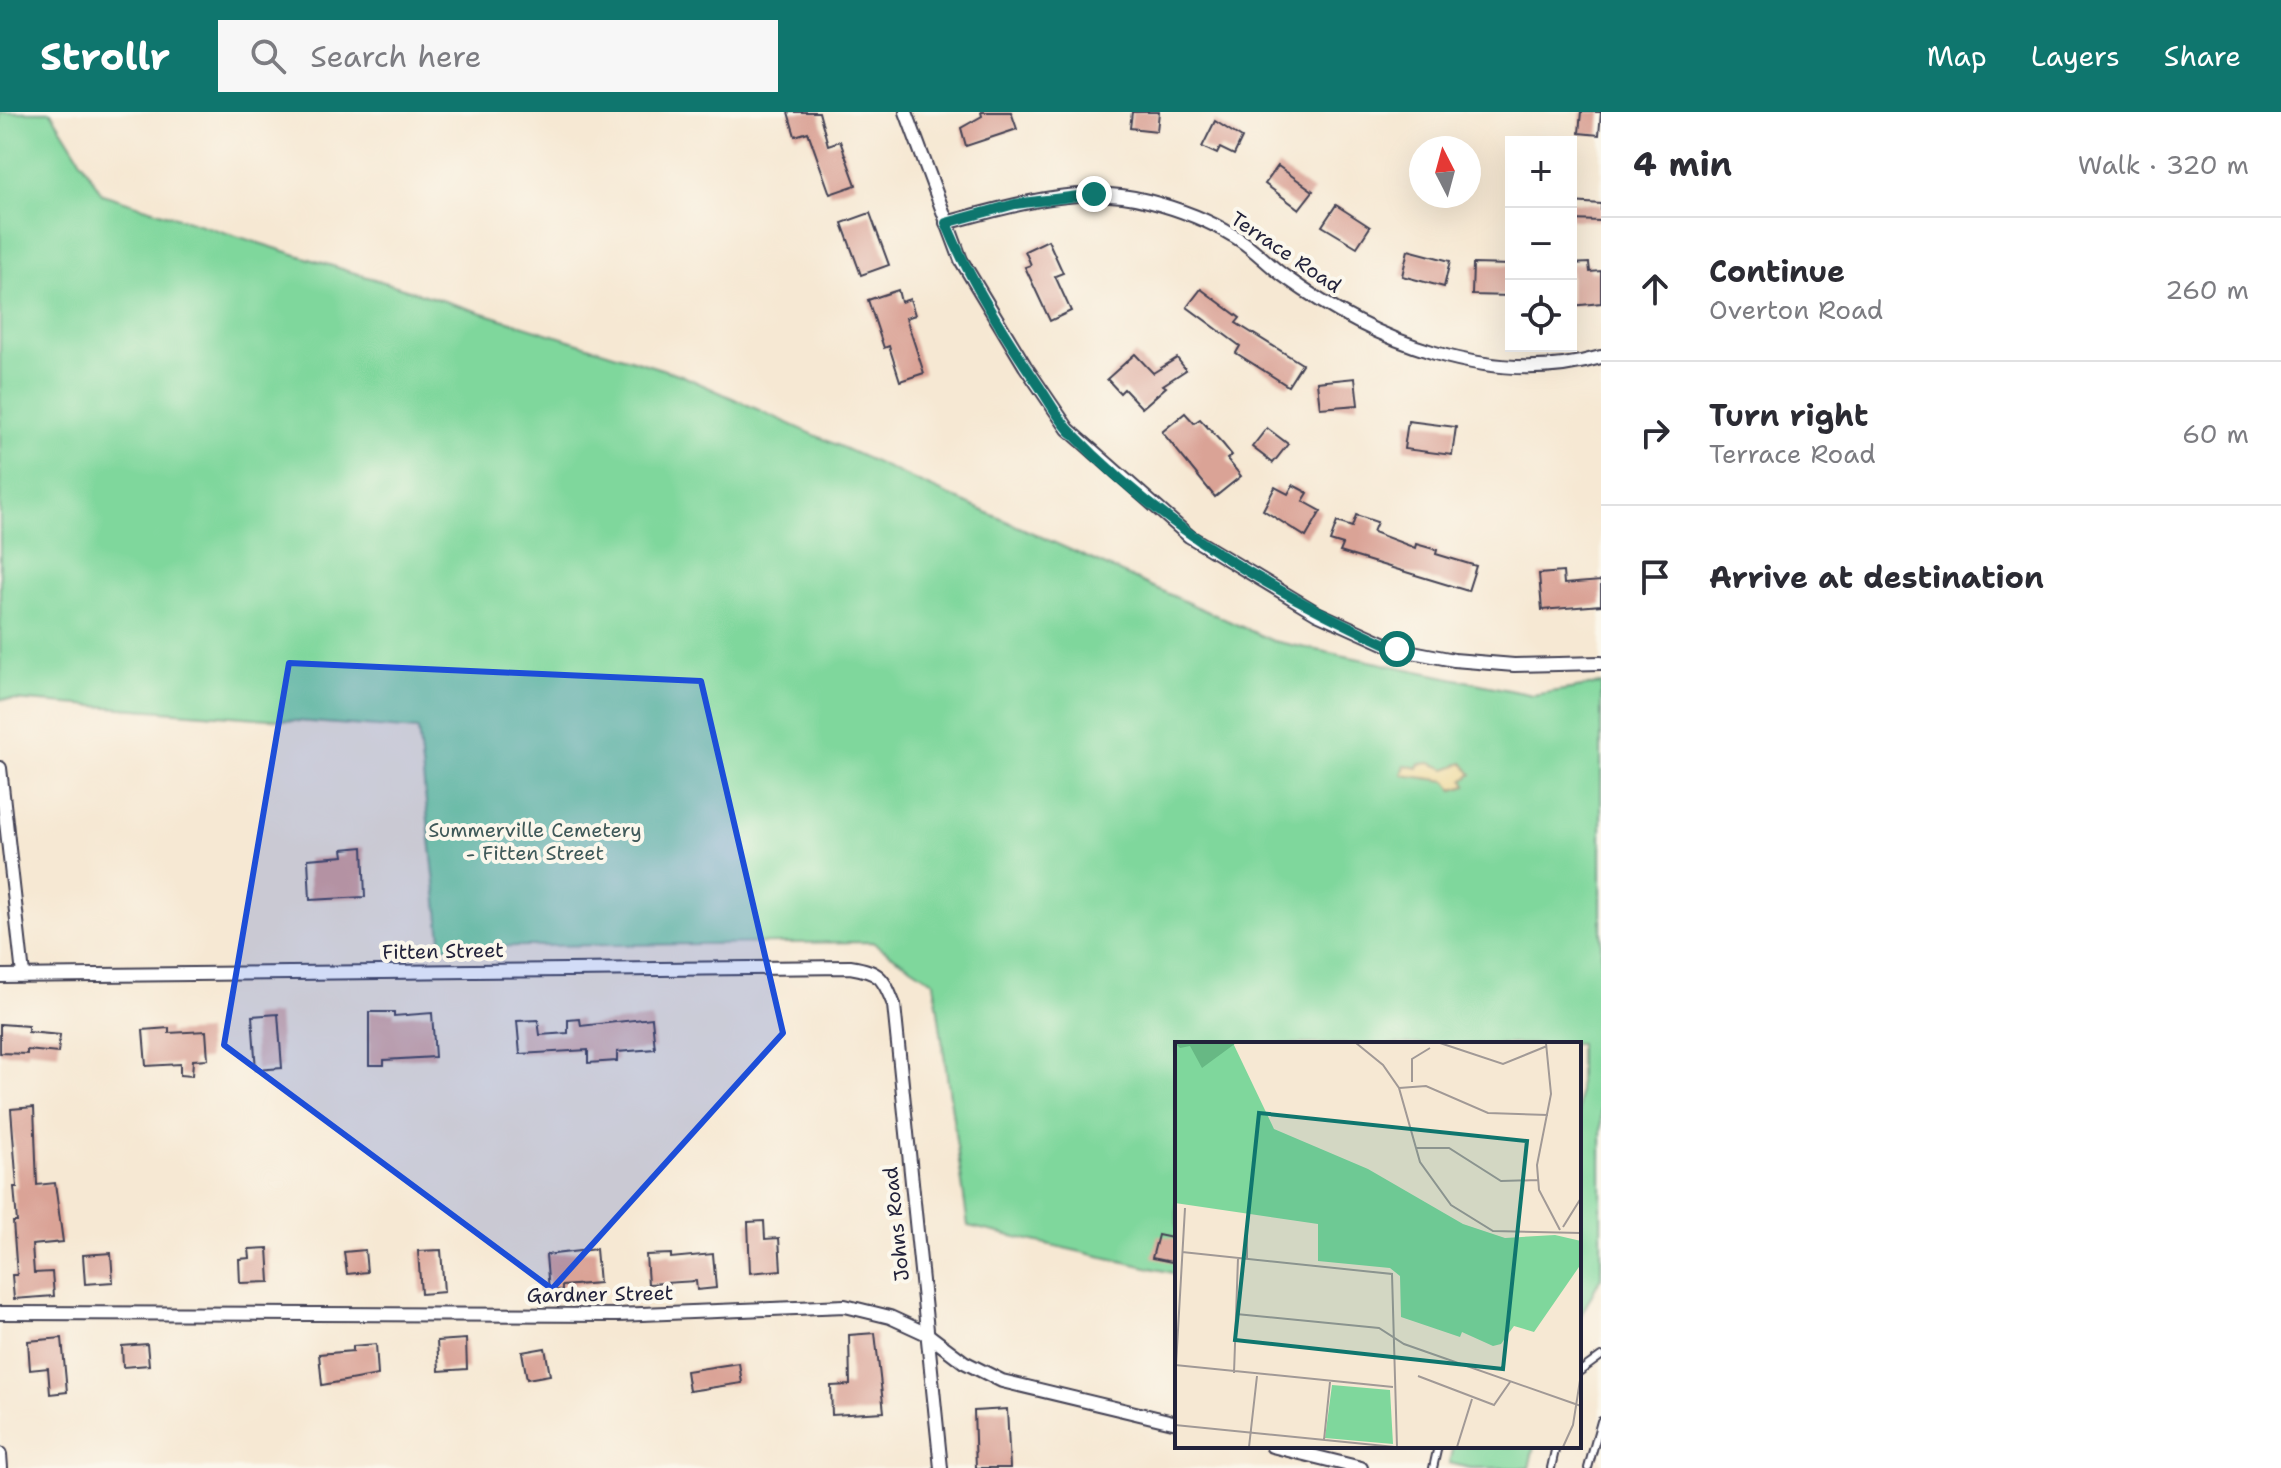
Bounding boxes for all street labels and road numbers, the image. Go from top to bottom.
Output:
street label: Terrace Road [1226,205,1347,299]
street label: Fitten Street [382,937,504,965]
street label: Johns Road [877,1165,915,1283]
street label: Gardner Street [526,1280,674,1308]

